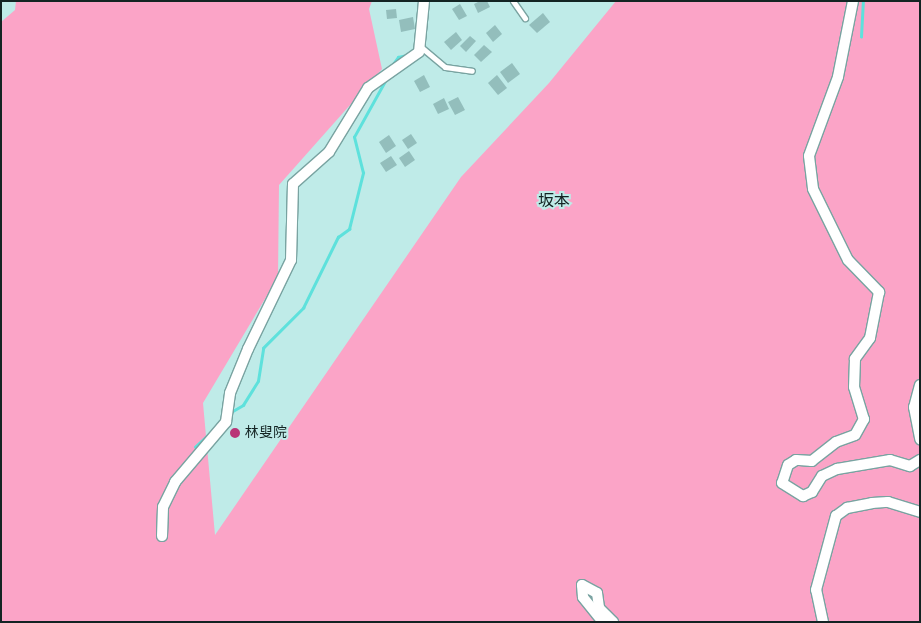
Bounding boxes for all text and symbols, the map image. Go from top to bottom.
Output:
district label: 坂本 [538,191,570,211]
place label: 林叟院 [245,425,287,441]
marker: 林叟院 [229,427,241,439]

